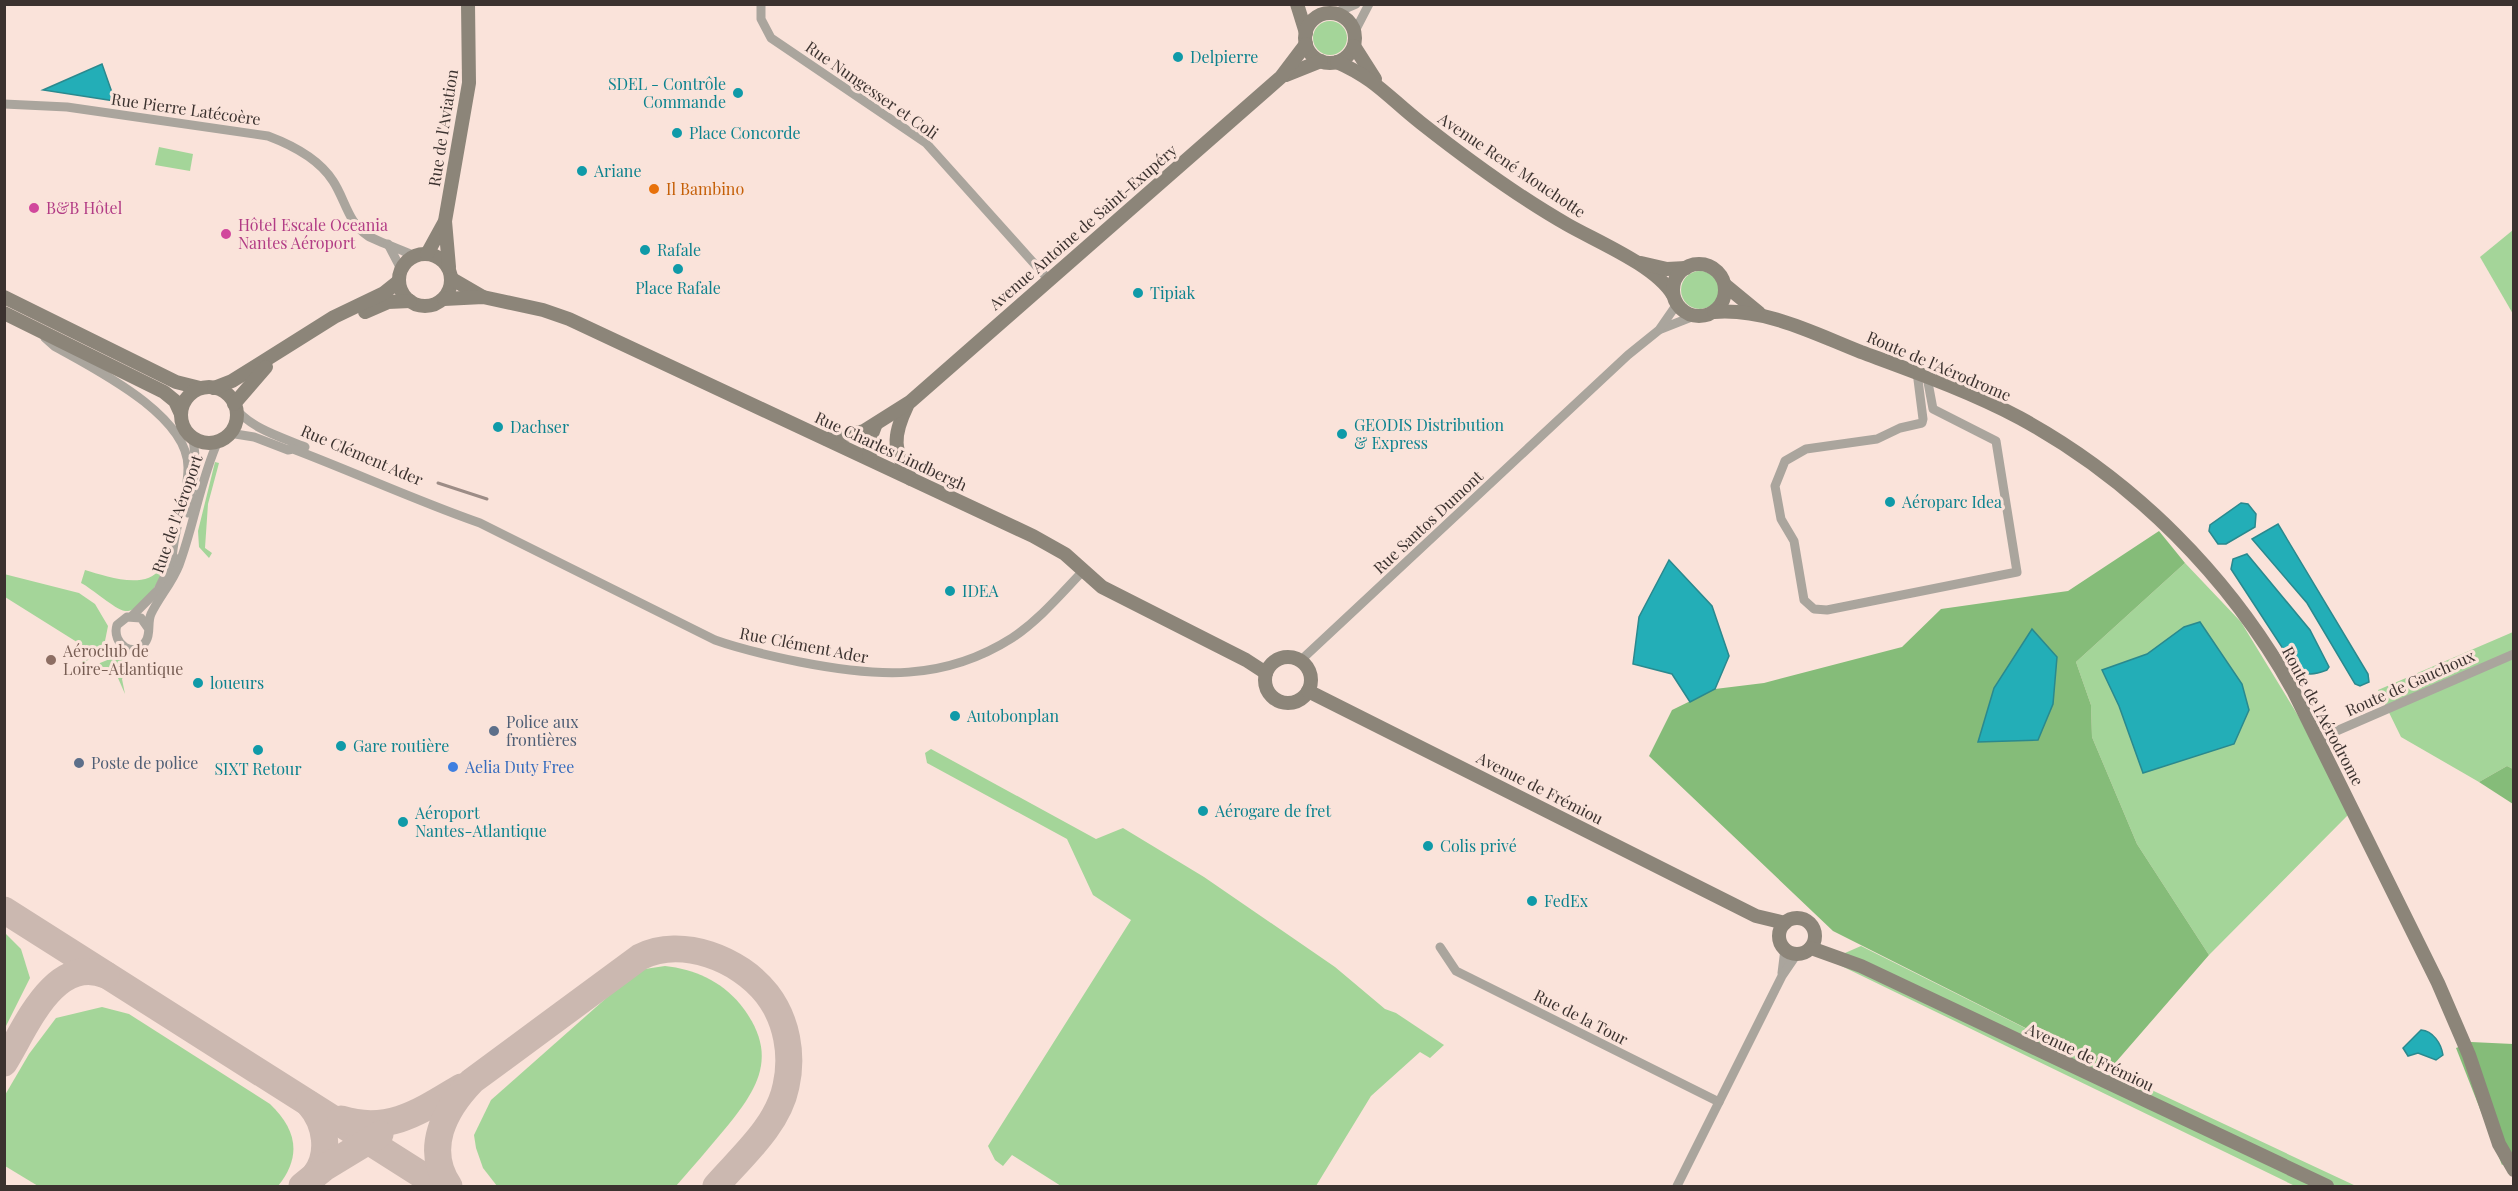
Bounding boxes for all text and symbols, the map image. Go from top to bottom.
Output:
street label: Rue Nungesser et Coli [802,36,943,144]
place label: Delpierre [1190,46,1258,67]
marker: Delpierre [1171,50,1185,64]
street label: Rue de l'Aviation [423,67,462,188]
place label: SDEL - Contrôle Commande [608,73,726,112]
marker: SDEL - Contrôle Commande [731,86,745,100]
street label: Rue Pierre Latécoère [110,88,262,129]
street label: Avenue René Mouchotte [1434,107,1590,222]
place label: Place Concorde [689,122,801,143]
marker: Place Concorde [670,126,684,140]
street label: Avenue Antoine de Saint-Exupéry [984,139,1181,315]
place label: Ariane [593,160,642,181]
marker: Ariane [575,164,589,178]
place label: Il Bambino [666,178,744,199]
marker: Il Bambino [647,182,661,196]
place label: B&B Hôtel [46,197,123,218]
marker: B&B Hôtel [27,201,41,215]
place label: Hôtel Escale Oceania Nantes Aéroport [238,214,388,253]
marker: Hôtel Escale Oceania Nantes Aéroport [219,227,233,241]
place label: Rafale [657,239,701,260]
marker: Rafale [638,243,652,257]
marker: Place Rafale [671,262,685,276]
place label: Place Rafale [635,277,721,298]
place label: Tipiak [1150,282,1196,303]
marker: Tipiak [1131,286,1145,300]
street label: Route de l'Aérodrome [1864,326,2015,405]
street label: Rue Charles Lindbergh [812,406,971,495]
place label: GEODIS Distribution & Express [1354,414,1504,453]
place label: Dachser [510,416,569,437]
street label: Rue Clément Ader [298,419,426,490]
marker: Dachser [491,420,505,434]
marker: GEODIS Distribution & Express [1335,427,1349,441]
street label: Rue de l'Aéroport [146,451,207,576]
street label: Rue Santos Dumont [1368,465,1487,578]
place label: Aéroparc Idea [1901,491,2002,512]
marker: Aéroparc Idea [1883,495,1897,509]
place label: IDEA [962,580,1000,601]
marker: IDEA [943,584,957,598]
street label: Rue Clément Ader [738,622,870,667]
place label: Aéroclub de Loire-Atlantique [62,640,183,679]
street label: Route de l'Aérodrome [2278,643,2369,789]
street label: Route de Gauchoux [2342,644,2478,721]
marker: Aéroclub de Loire-Atlantique [44,653,58,667]
place label: loueurs [210,672,264,693]
marker: loueurs [191,676,205,690]
place label: Autobonplan [966,705,1059,726]
marker: Autobonplan [948,709,962,723]
place label: Police aux frontières [506,711,579,750]
marker: Police aux frontières [487,724,501,738]
place label: Gare routière [353,735,449,756]
marker: Gare routière [334,739,348,753]
marker: SIXT Retour [251,743,265,757]
street label: Avenue de Frémiou [1473,746,1607,828]
place label: Poste de police [91,752,198,773]
marker: Poste de police [72,756,86,770]
place label: Aelia Duty Free [464,756,574,777]
place label: SIXT Retour [214,758,302,779]
marker: Aelia Duty Free [446,760,460,774]
place label: Aérogare de fret [1214,800,1331,821]
place label: Aéroport Nantes-Atlantique [414,802,547,841]
marker: Aérogare de fret [1196,804,1210,818]
marker: Aéroport Nantes-Atlantique [396,815,410,829]
place label: Colis privé [1440,835,1517,856]
marker: Colis privé [1421,839,1435,853]
place label: FedEx [1544,890,1589,911]
marker: FedEx [1525,894,1539,908]
street label: Rue de la Tour [1531,984,1632,1049]
street label: Avenue de Frémiou [2022,1017,2158,1095]

